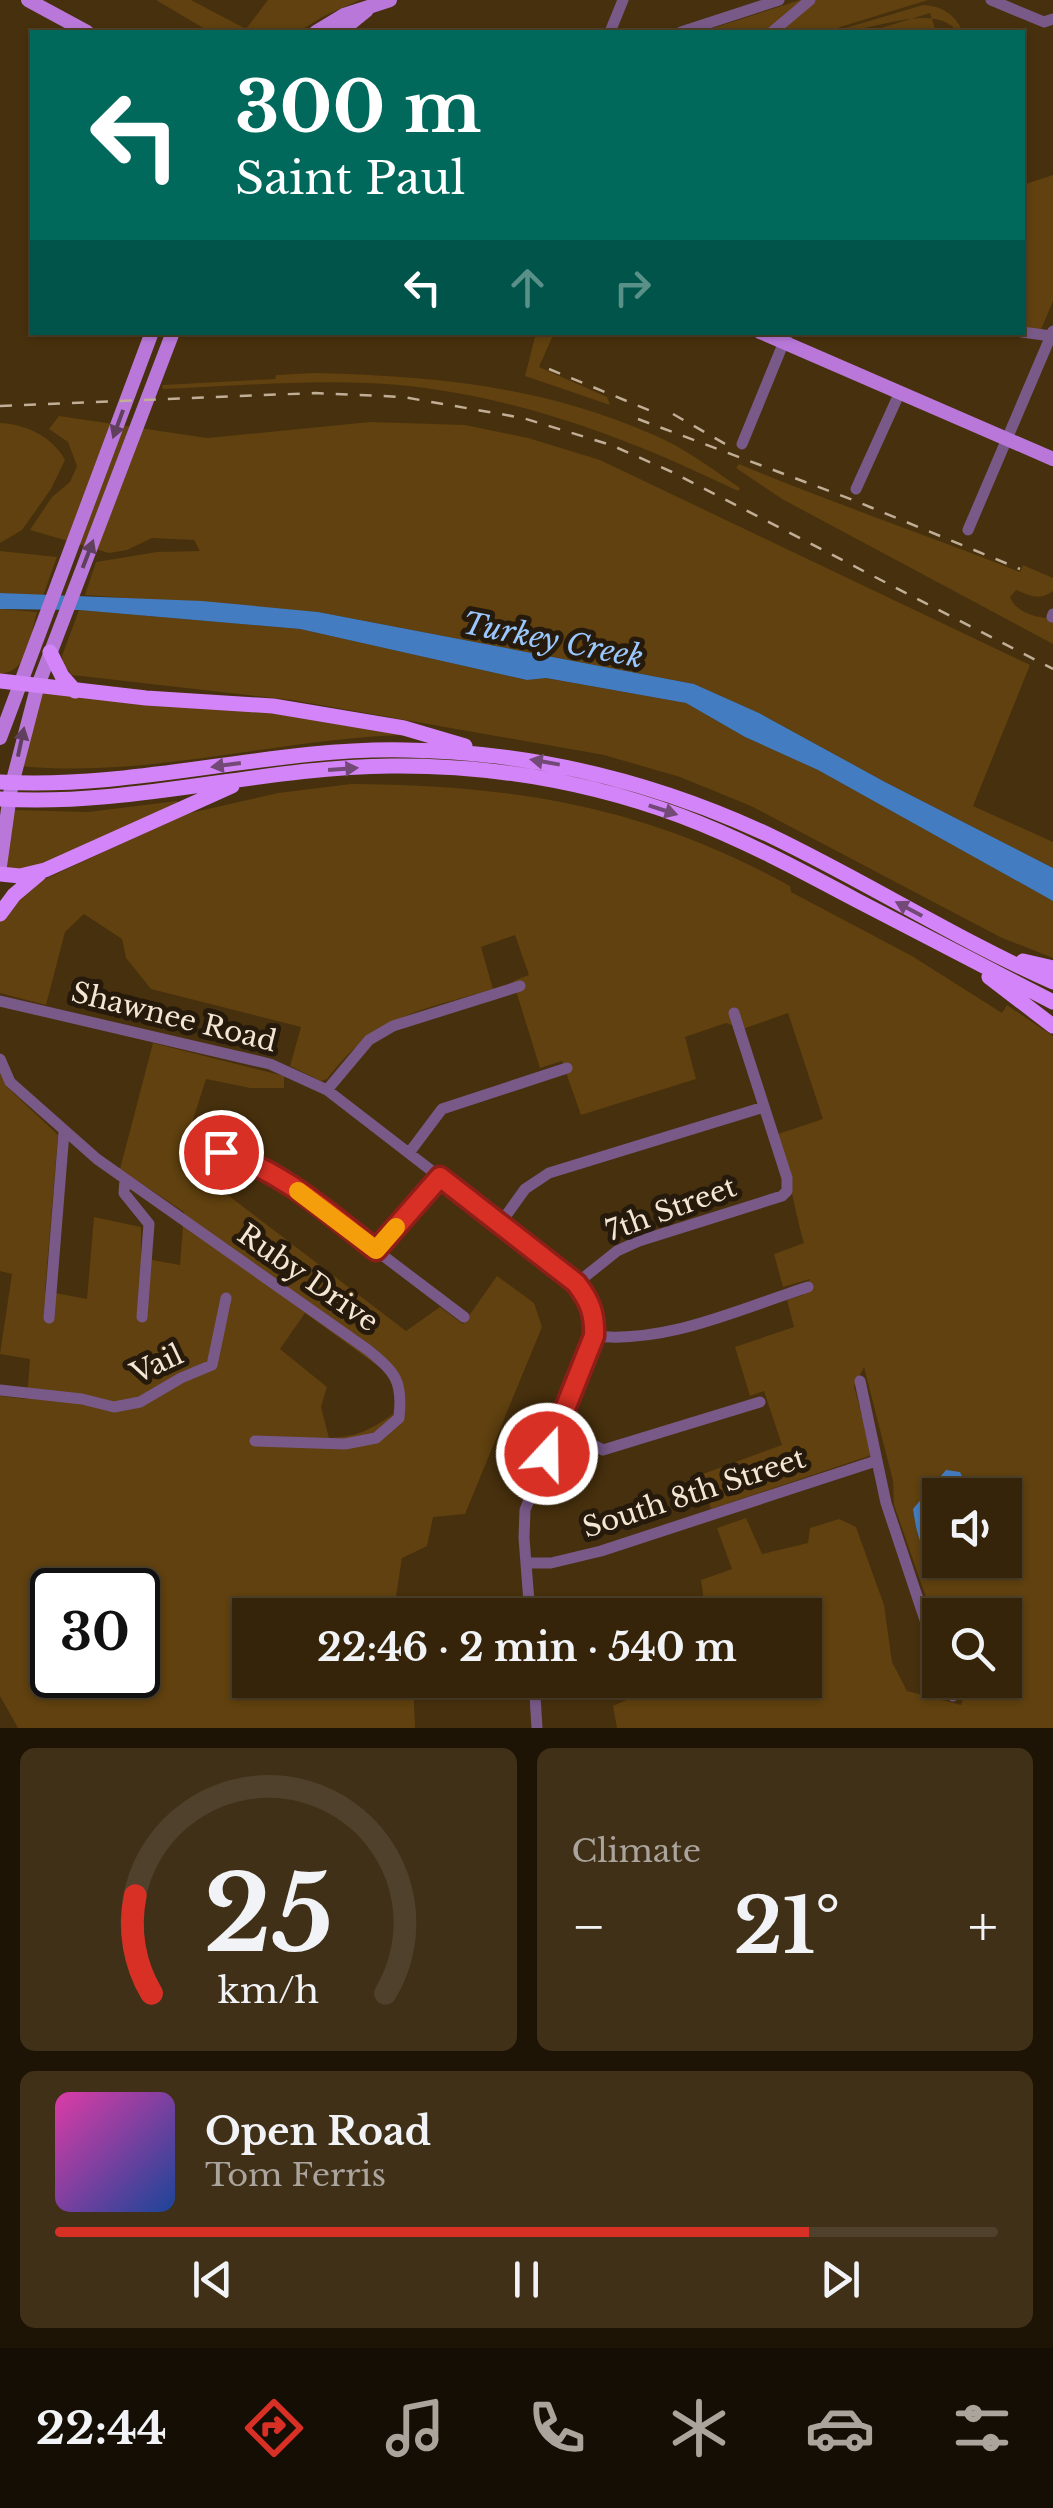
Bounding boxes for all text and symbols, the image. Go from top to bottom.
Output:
text: 300 m [235,64,481,151]
icon: left [70,70,200,200]
text: Saint Paul [235,150,465,206]
icon: left [395,260,450,315]
icon: ahead [500,260,555,315]
icon: right [605,260,660,315]
one-way arrow [110,409,125,439]
one-way arrow [80,539,96,569]
water label: Turkey Creek [459,604,647,676]
one-way arrow [14,726,30,757]
one-way arrow [528,754,560,769]
one-way arrow [210,758,241,774]
one-way arrow [328,760,360,776]
one-way arrow [649,804,679,819]
one-way arrow [895,901,923,918]
street label: Shawnee Road [68,975,280,1059]
pin [179,1110,264,1195]
icon: arrive [194,1125,249,1180]
street label: 7th Street [601,1169,741,1249]
street label: Ruby Drive [231,1217,385,1339]
street label: Vail [124,1337,189,1392]
position arrow [495,1402,599,1506]
street label: South 8th Street [578,1440,810,1546]
map controls [922,1478,1022,1698]
button: sound [922,1478,1022,1578]
speed limit sign: 30 [30,1568,160,1698]
button: search [922,1598,1022,1698]
text: 22:46 · 2 min · 540 m [317,1624,737,1671]
text: Climate [572,1831,701,1871]
text: 25 [203,1850,333,1979]
text: 21° [734,1880,840,1973]
text: − [572,1893,606,1961]
text: + [968,1893,998,1961]
text: km/h [218,1968,319,2013]
text: Open Road [205,2108,431,2155]
text: Tom Ferris [205,2155,386,2195]
icon: previous [185,2252,240,2307]
icon: pause [499,2252,554,2307]
icon: next [813,2252,868,2307]
icon: directions [239,2393,309,2463]
icon: music [380,2393,450,2463]
icon: phone [522,2393,592,2463]
icon: climate [664,2393,734,2463]
icon: car [805,2393,875,2463]
icon: filters [947,2393,1017,2463]
text: 22:44 [36,2400,167,2456]

